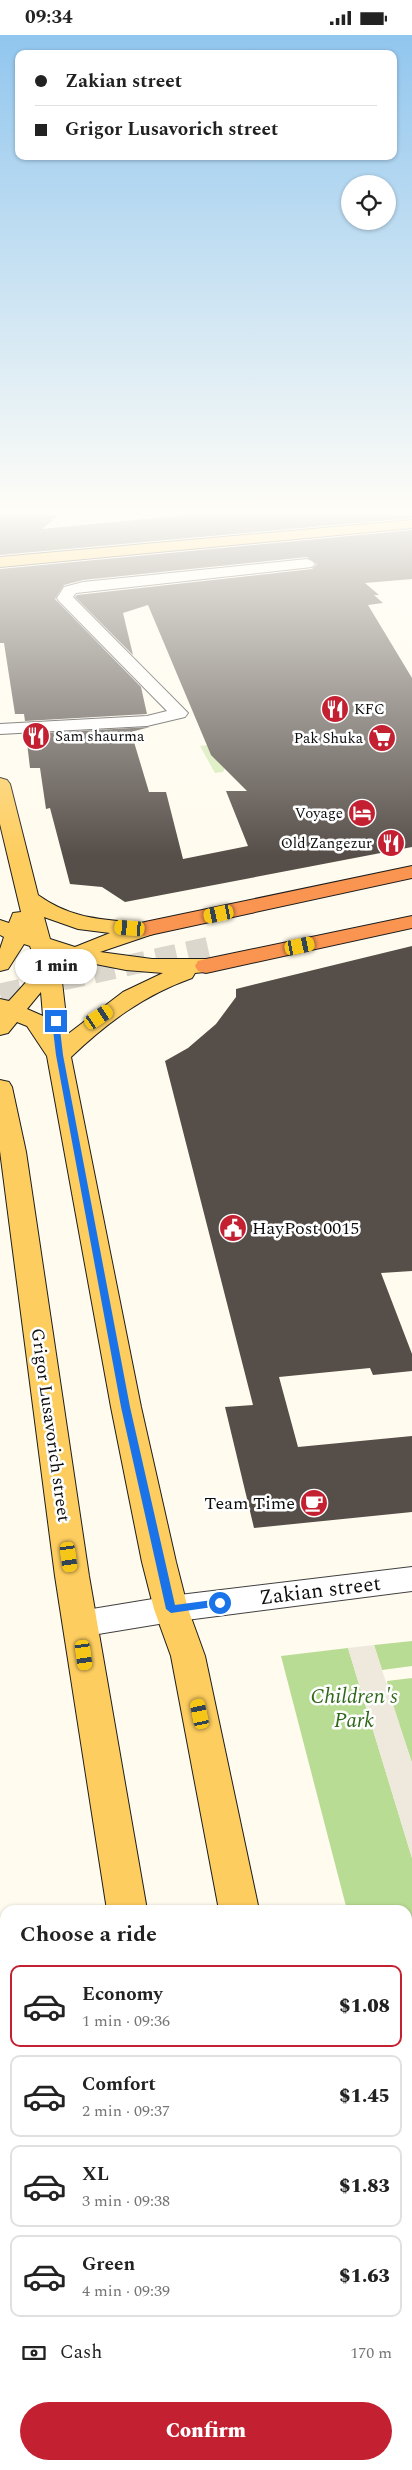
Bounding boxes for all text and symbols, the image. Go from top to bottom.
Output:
text: 09:34 [25,3,73,32]
text: Zakian street [65,67,182,96]
text: Grigor Lusavorich street [65,115,278,144]
map controls [341,175,396,230]
button: locate [341,175,396,230]
restaurant icon: KFC [320,694,350,724]
place label: KFC [354,698,385,721]
restaurant icon: Sam shaurma [21,721,51,751]
supermarket icon: Pak Shuka [367,723,397,753]
place label: Sam shaurma [55,725,145,748]
place label: Pak Shuka [294,727,364,750]
hotel icon: Voyage [347,798,377,828]
place label: Voyage [295,802,343,825]
restaurant icon: Old Zangezur [376,828,406,858]
place label: Old Zangezur [281,832,372,855]
car [202,904,235,924]
car [114,919,145,937]
car [283,936,316,956]
callout: 1 min [15,949,97,983]
text: 1 min [34,954,78,978]
car [82,1002,115,1032]
route end [45,1010,67,1032]
public building icon: HayPost 0015 [218,1213,248,1243]
place label: HayPost 0015 [252,1215,359,1242]
street label: Grigor Lusavorich street [24,1326,77,1524]
cafe icon: Team Time [299,1488,329,1518]
place label: Team Time [204,1490,295,1517]
car [59,1541,78,1573]
street label: Zakian street [258,1568,383,1614]
route start [209,1592,231,1614]
car [74,1639,93,1671]
park label: Children's Park [310,1681,398,1737]
car [189,1698,210,1730]
text: Choose a ride [20,1918,157,1951]
text: Economy [82,1980,163,2009]
icon: car [22,1984,67,2029]
text: $1.08 [339,1992,390,2021]
text: 1 min · 09:36 [82,2009,170,2033]
text: Comfort [82,2070,156,2099]
icon: car [22,2074,67,2119]
text: $1.45 [339,2082,390,2111]
text: 2 min · 09:37 [82,2099,170,2123]
text: XL [82,2160,109,2189]
icon: car [22,2164,67,2209]
text: $1.83 [339,2172,390,2201]
text: 3 min · 09:38 [82,2189,170,2213]
text: Green [82,2250,135,2279]
icon: car [22,2254,67,2299]
text: $1.63 [339,2262,390,2291]
text: 4 min · 09:39 [82,2279,170,2303]
text: Cash [60,2338,102,2367]
icon: cash [20,2339,48,2367]
text: 170 m [350,2341,392,2365]
button: Confirm [20,2402,392,2460]

